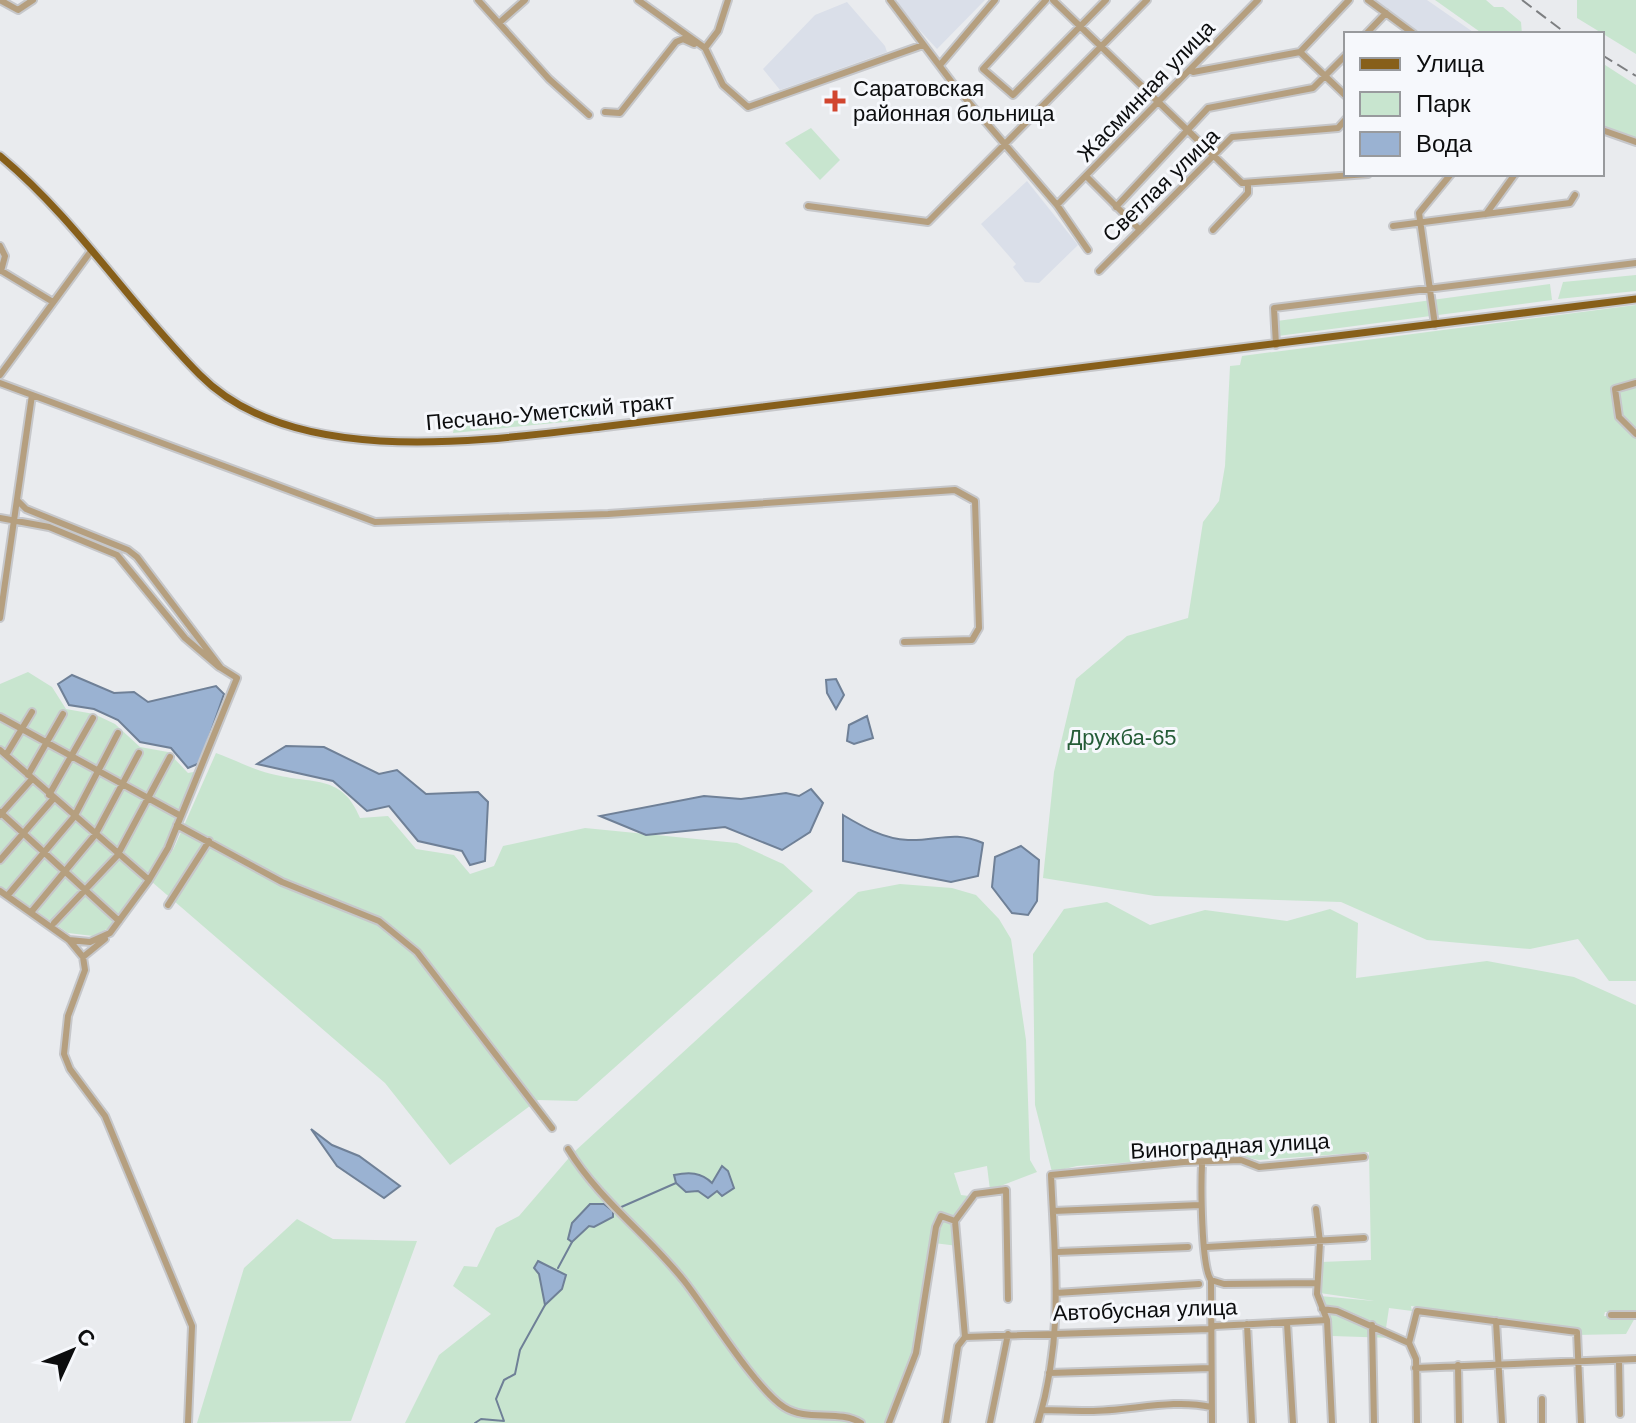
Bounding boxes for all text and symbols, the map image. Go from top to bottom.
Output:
street label: Жасминная улица [1072,15,1220,167]
legend [1344,32,1604,176]
text: Улица [1416,50,1485,77]
place label: Саратовская районная больница [853,76,1055,126]
marker: Саратовская районная больница [824,90,846,112]
text: Парк [1416,90,1471,117]
street label: Светлая улица [1098,123,1225,247]
text: Вода [1416,130,1473,157]
street label: Песчано-Уметский тракт [425,389,675,435]
park label: Дружба-65 [1067,725,1177,750]
street label: Виноградная улица [1130,1128,1331,1164]
street label: Автобусная улица [1052,1294,1238,1326]
north arrow [32,1311,112,1391]
text: С [72,1323,101,1352]

